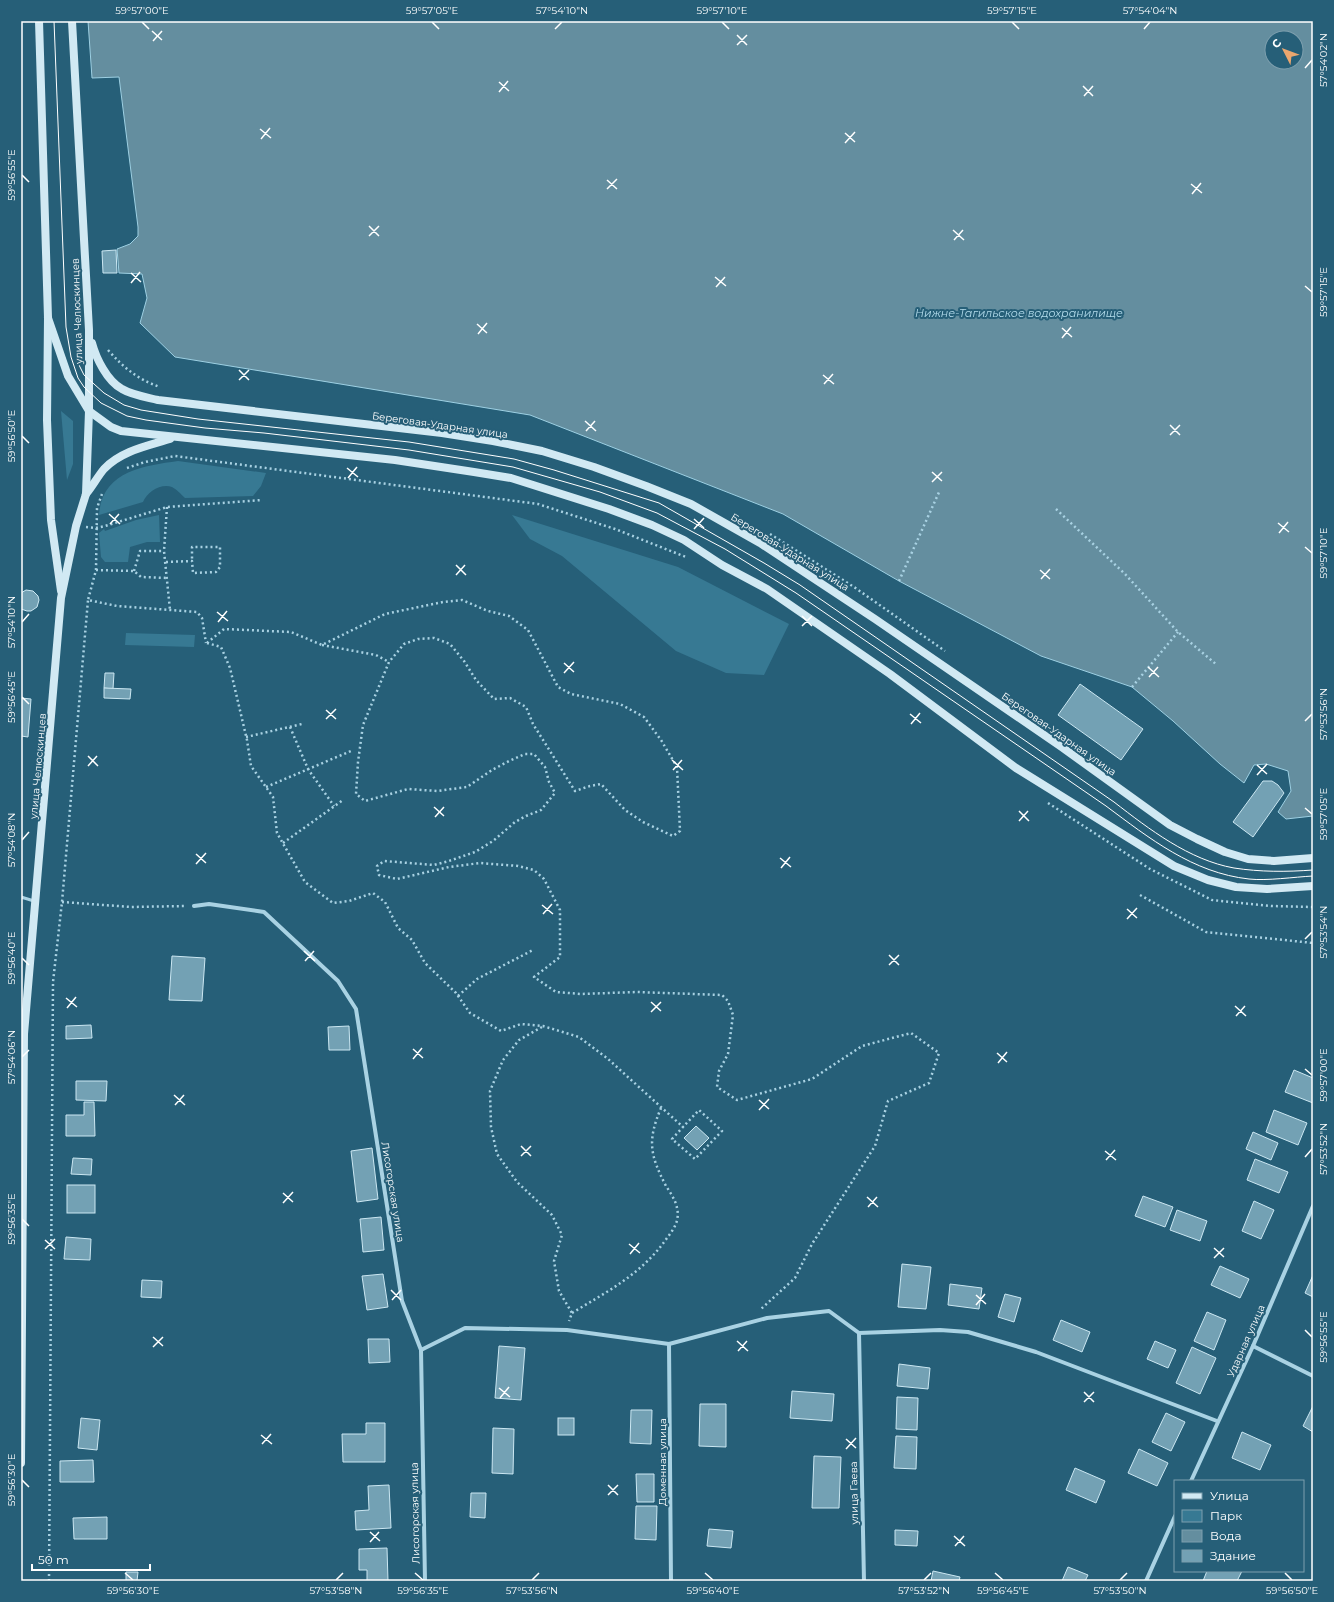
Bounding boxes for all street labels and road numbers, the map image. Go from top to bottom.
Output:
street label: улица Челюскинцев [69,258,85,365]
street label: Береговая-Ударная улица [371,409,509,441]
street label: Береговая-Ударная улица [728,510,852,594]
street label: Береговая-Ударная улица [999,689,1119,779]
street label: улица Челюскинцев [27,713,49,820]
street label: Лисогорская улица [379,1141,407,1243]
street label: Ударная улица [1224,1303,1268,1379]
street label: Доменная улица [656,1418,669,1506]
street label: улица Гаева [847,1461,861,1526]
street label: Лисогорская улица [408,1462,422,1564]

